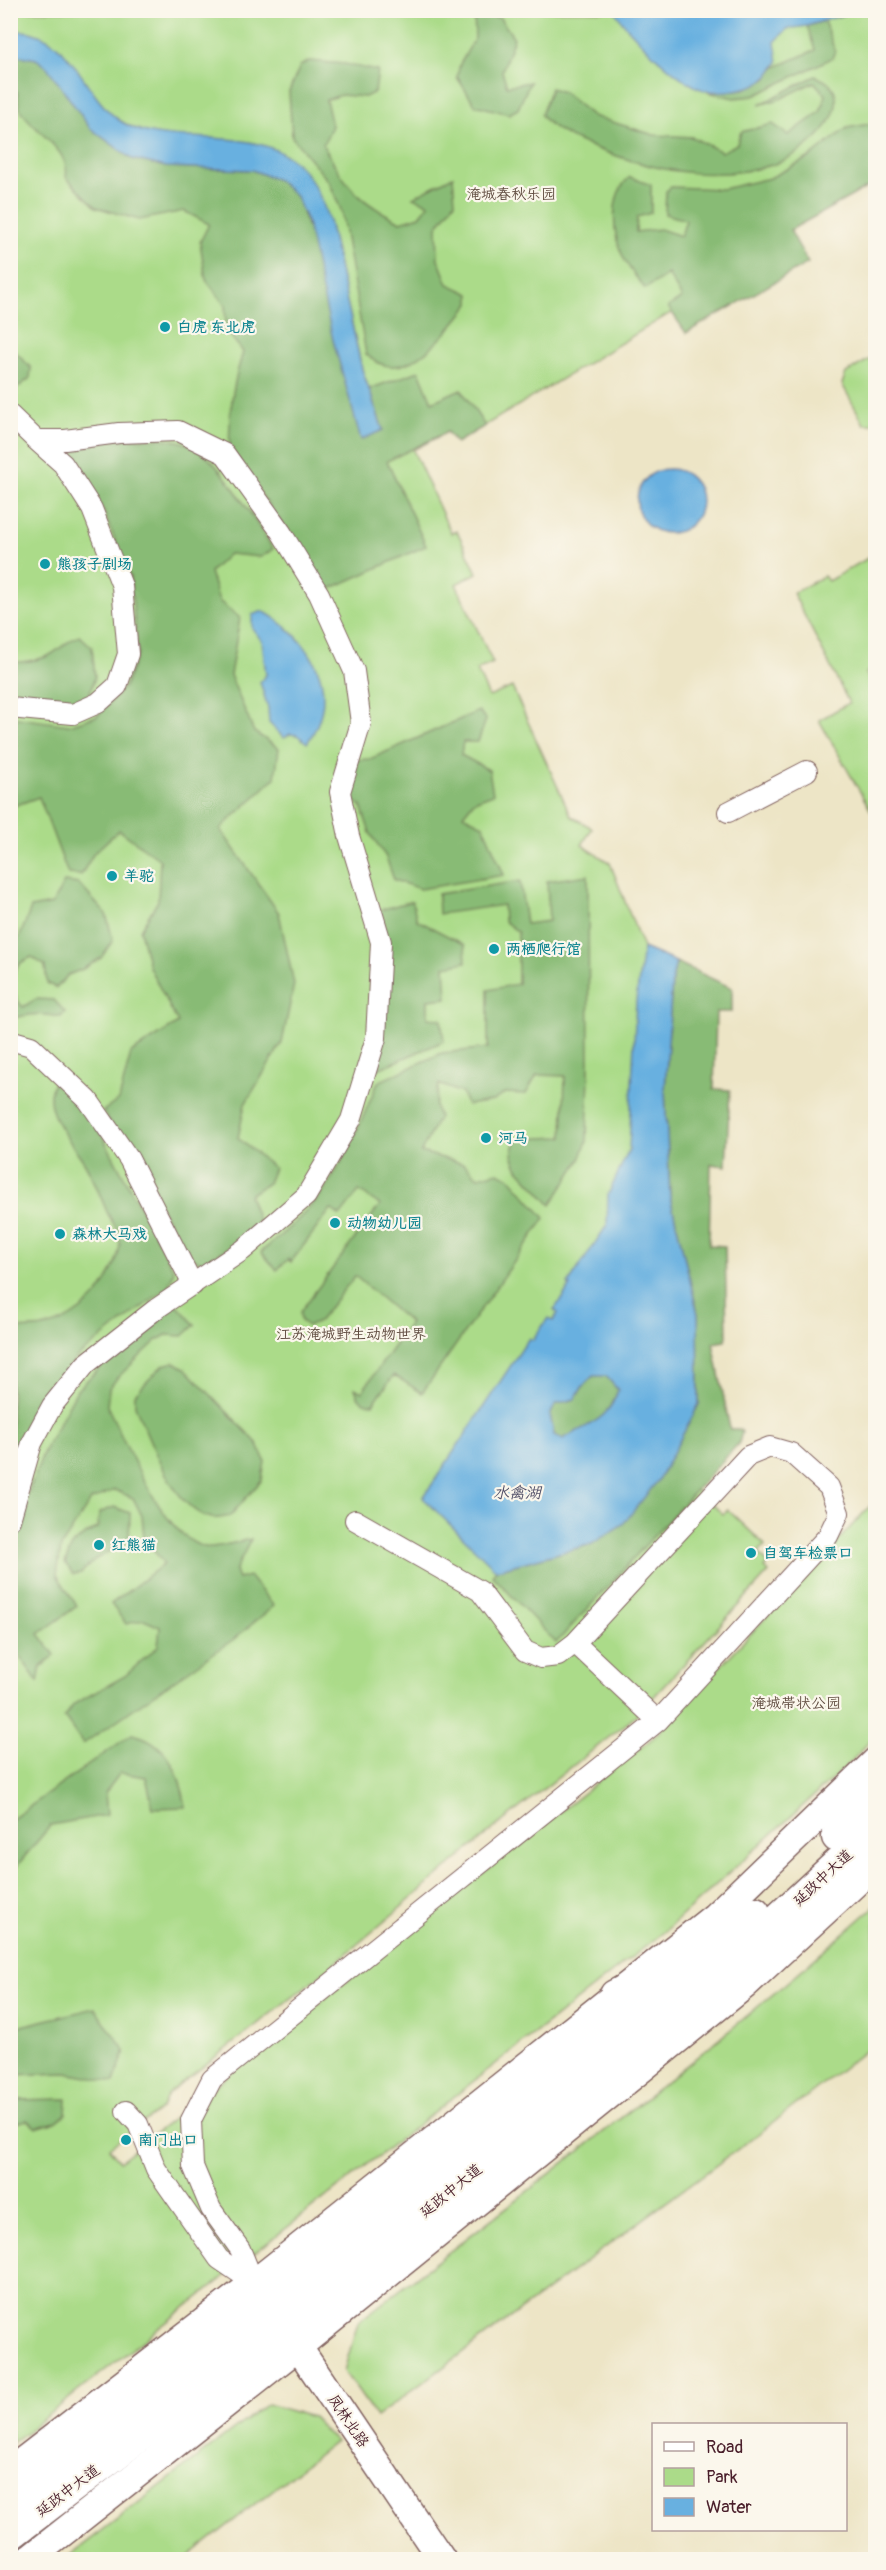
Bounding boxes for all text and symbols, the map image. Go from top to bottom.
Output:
park label: 淹城春秋乐园 [466,185,556,204]
place label: 白虎 东北虎 [177,318,255,337]
marker: 白虎 东北虎 [158,320,172,334]
place label: 熊孩子剧场 [57,555,132,574]
marker: 熊孩子剧场 [38,557,52,571]
place label: 羊驼 [124,867,154,886]
marker: 羊驼 [105,869,119,883]
place label: 两栖爬行馆 [506,940,581,959]
marker: 两栖爬行馆 [487,942,501,956]
place label: 河马 [498,1129,528,1148]
marker: 河马 [479,1131,493,1145]
place label: 动物幼儿园 [347,1214,422,1233]
marker: 动物幼儿园 [328,1216,342,1230]
place label: 森林大马戏 [72,1225,147,1244]
marker: 森林大马戏 [53,1227,67,1241]
park label: 江苏淹城野生动物世界 [276,1325,426,1344]
water label: 水禽湖 [493,1483,543,1503]
place label: 红熊猫 [111,1536,156,1555]
marker: 红熊猫 [92,1538,106,1552]
place label: 自驾车检票口 [763,1544,853,1563]
marker: 自驾车检票口 [744,1546,758,1560]
park label: 淹城带状公园 [751,1694,841,1713]
street label: 延政中大道 [789,1845,857,1911]
place label: 南门出口 [138,2131,198,2150]
marker: 南门出口 [119,2133,133,2147]
street label: 延政中大道 [416,2160,486,2222]
street label: 凤林北路 [323,2391,373,2451]
legend [652,2423,847,2531]
text: Road [706,2436,743,2459]
street label: 延政中大道 [32,2461,104,2521]
text: Park [706,2466,738,2489]
text: Water [706,2496,752,2519]

